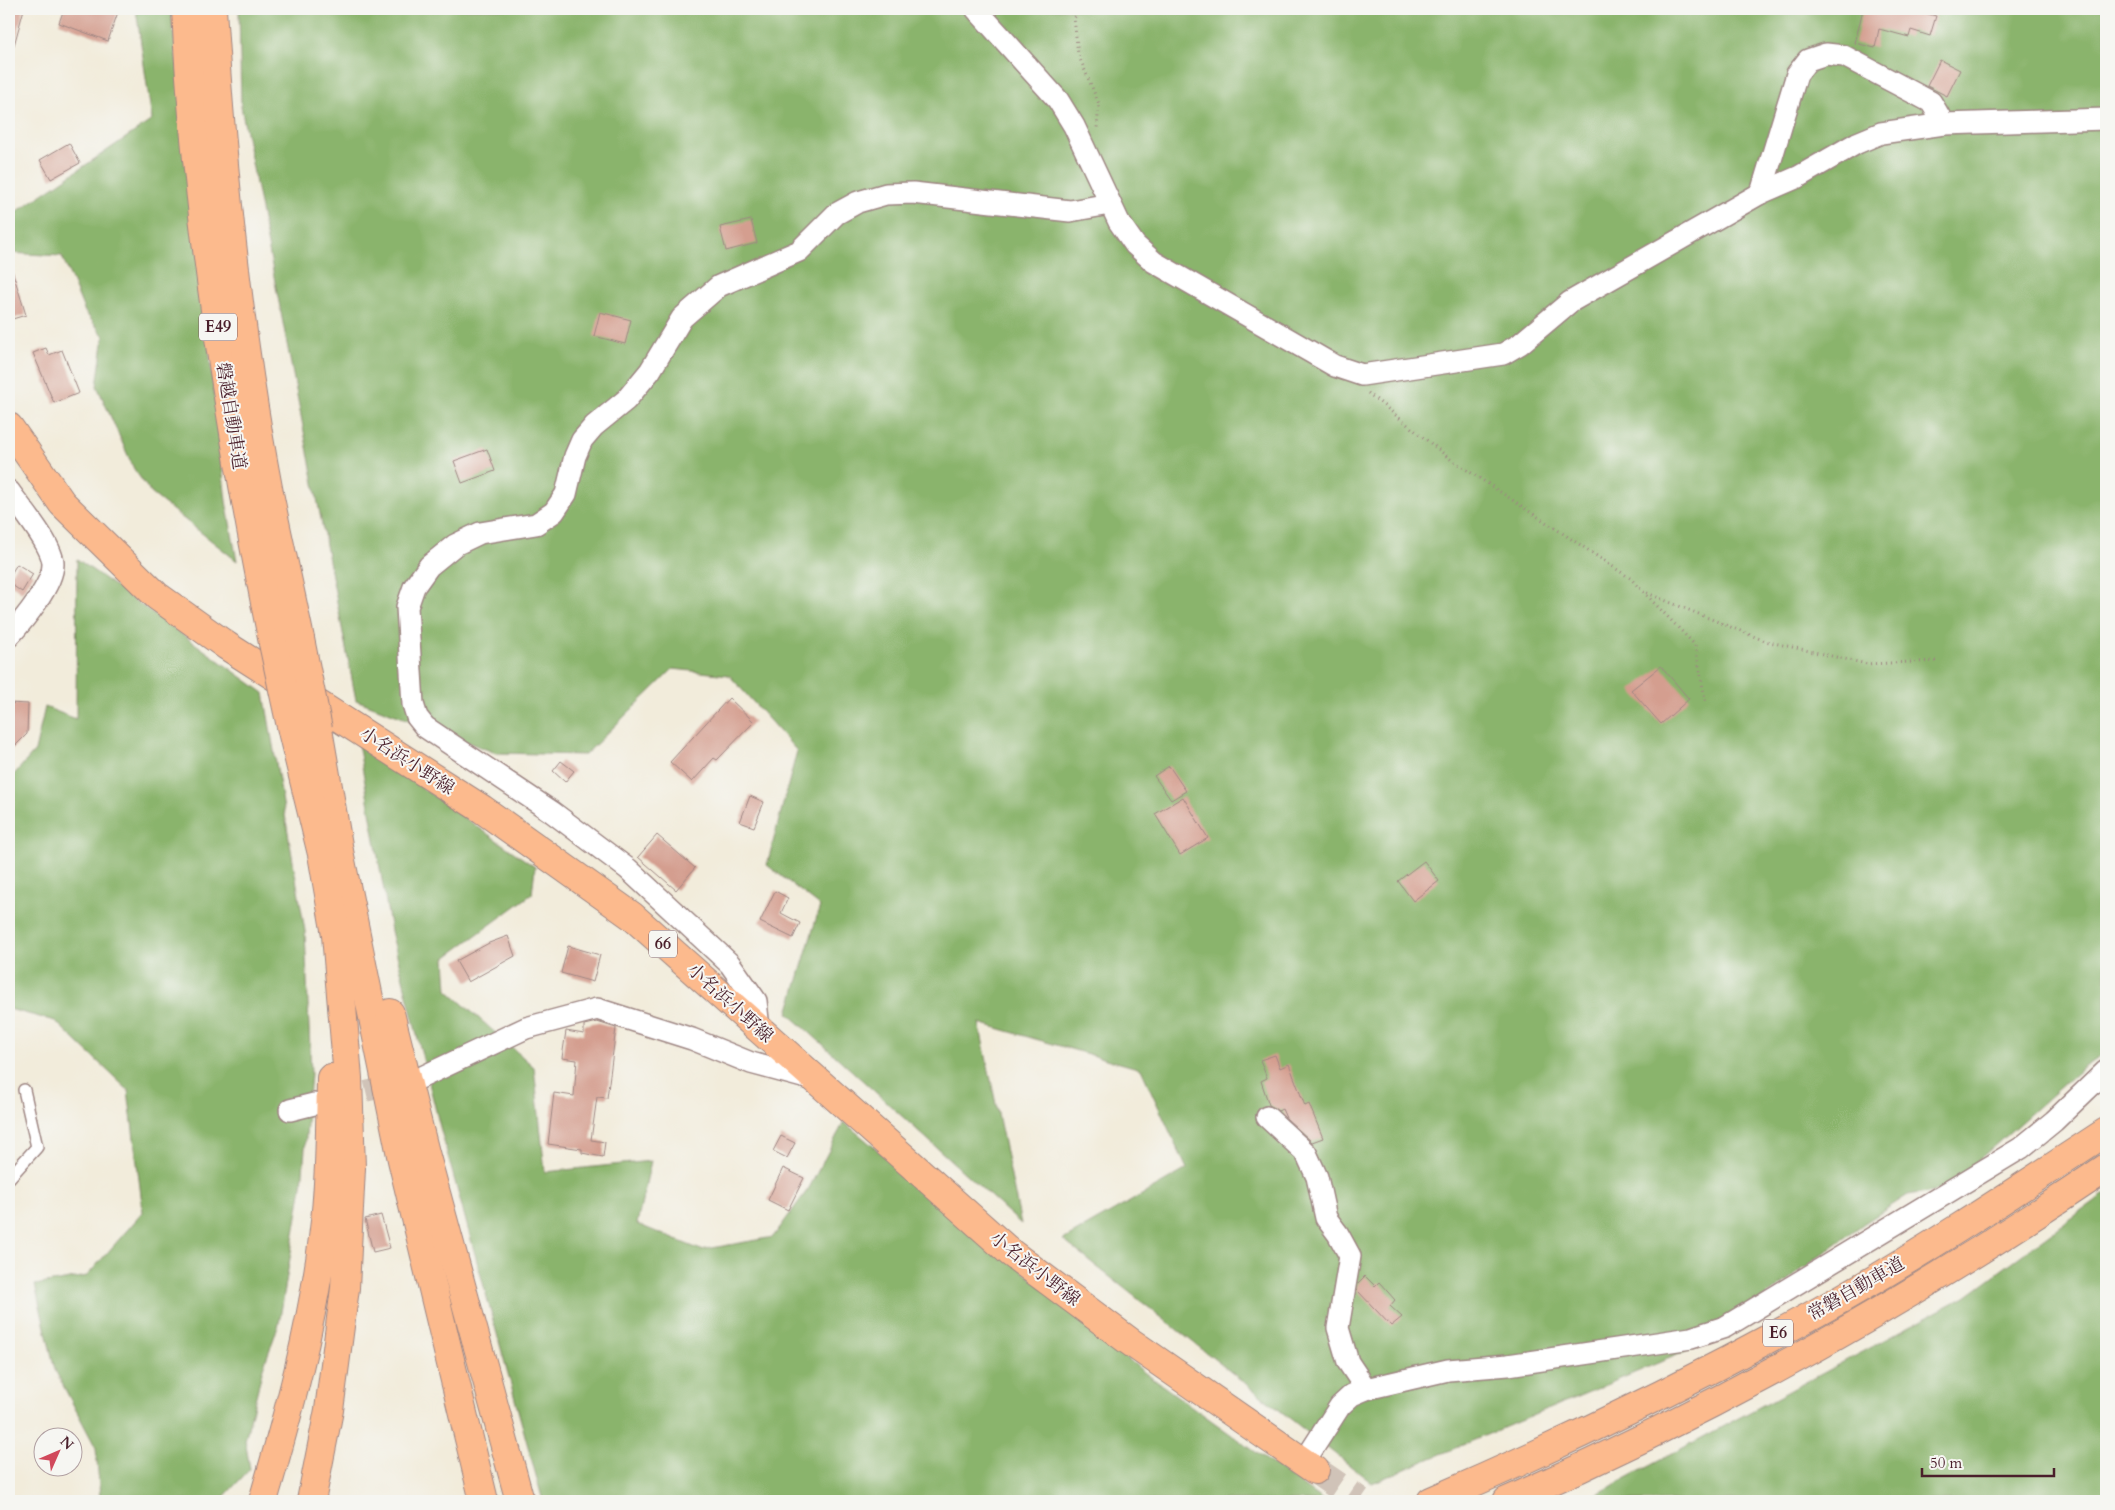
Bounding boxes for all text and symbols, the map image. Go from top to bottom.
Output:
road number: E49 [199,314,237,341]
street label: 磐越自動車道 [210,361,252,471]
street label: 小名浜小野線 [355,721,459,801]
road number: 66 [649,931,677,958]
street label: 小名浜小野線 [682,958,778,1048]
street label: 小名浜小野線 [985,1226,1085,1312]
street label: 常磐自動車道 [1803,1251,1909,1327]
road number: E6 [1763,1320,1793,1346]
north arrow [32,1428,82,1478]
text: N [56,1432,78,1454]
scale bar [1922,1445,2055,1477]
text: 50 m [1930,1453,1962,1473]

